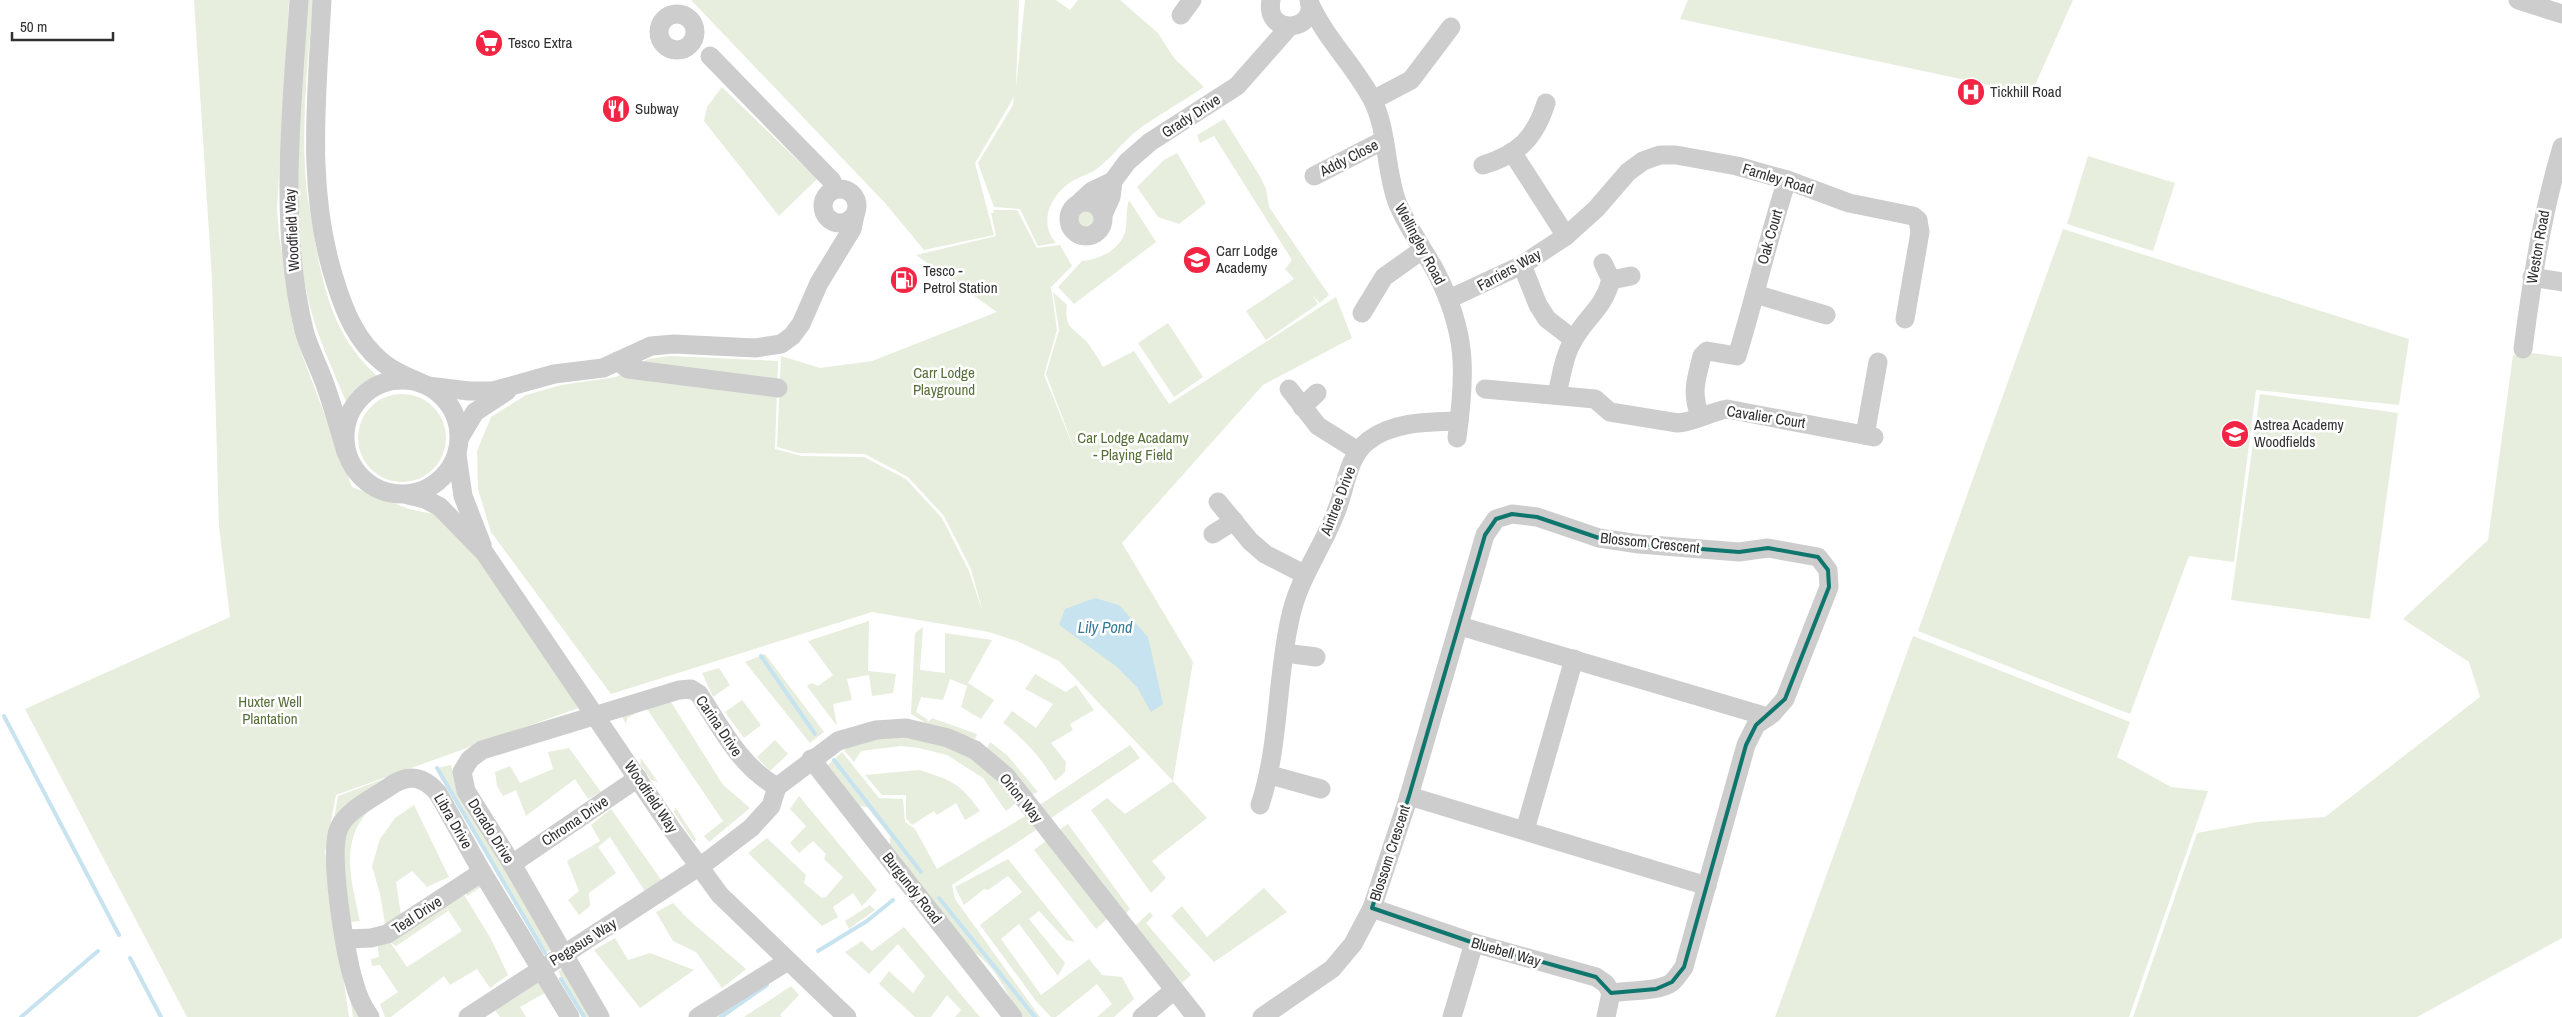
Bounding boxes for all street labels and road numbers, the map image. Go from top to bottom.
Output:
street label: Grady Drive [1157,89,1224,142]
street label: Addy Close [1315,134,1382,182]
street label: Farnley Road [1740,158,1816,199]
street label: Woodfield Way [279,187,304,272]
street label: Wellingley Road [1390,199,1451,288]
street label: Oak Court [1752,206,1787,267]
street label: Weston Road [2521,208,2554,285]
street label: Farriers Way [1473,243,1545,296]
street label: Cavalier Court [1725,400,1807,433]
street label: Aintree Drive [1314,463,1360,539]
street label: Blossom Crescent [1599,527,1701,558]
street label: Carina Drive [691,691,748,761]
street label: Woodfield Way [620,757,684,838]
street label: Orion Way [995,768,1048,828]
street label: Libra Drive [429,789,478,852]
street label: Chroma Drive [537,790,612,851]
street label: Dorado Drive [463,794,520,867]
street label: Blossom Crescent [1364,802,1415,904]
street label: Burgundy Road [878,848,947,928]
street label: Teal Drive [388,891,446,938]
street label: Pegasus Way [545,912,621,970]
street label: Bluebell Way [1469,932,1544,972]

